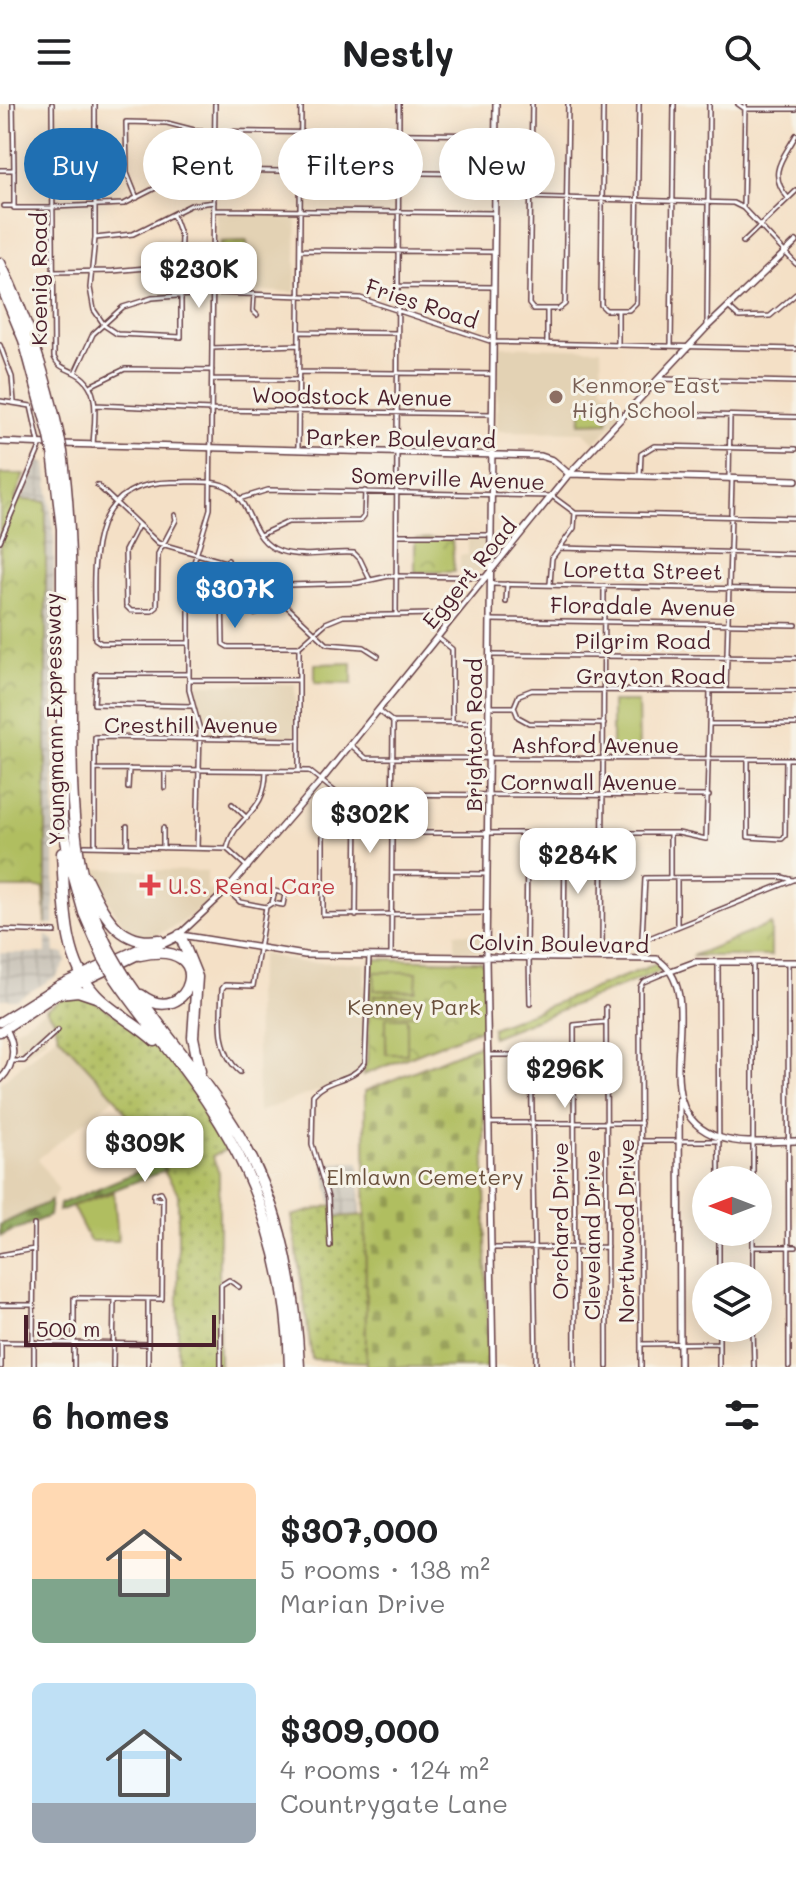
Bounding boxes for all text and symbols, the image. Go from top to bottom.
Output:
text: Nestly [342,29,454,76]
icon: menu [32,30,76,74]
icon: search [720,30,764,74]
chip: Buy [24,128,127,200]
chip: Rent [143,128,262,200]
chip: Filters [278,128,423,200]
chip: New [439,128,555,200]
street label: Koenig Road [24,212,53,346]
pin: $230K [143,242,255,310]
text: $230K [159,251,239,285]
street label: Fries Road [362,271,482,335]
place label: Kenmore East High School [572,370,720,424]
street label: Woodstock Avenue [251,380,453,412]
marker: Kenmore East High School [547,388,565,406]
street label: Parker Boulevard [306,422,496,454]
street label: Somerville Avenue [351,460,545,496]
street label: Eggert Road [415,512,523,634]
street label: Loretta Street [563,554,723,586]
pin: $307K [179,562,291,630]
text: $307K [195,571,275,605]
street label: Floradale Avenue [550,590,736,622]
street label: Youngmann Expressway [37,592,71,846]
street label: Pilgrim Road [575,626,711,655]
street label: Brighton Road [459,658,488,812]
street label: Grayton Road [576,661,726,690]
street label: Cresthill Avenue [104,710,278,739]
street label: Ashford Avenue [511,730,679,759]
street label: Cornwall Avenue [501,767,677,796]
pin: $302K [314,787,426,855]
text: $302K [330,796,410,830]
pin: $284K [522,828,634,896]
text: $284K [538,837,618,871]
place label: U.S. Renal Care [168,871,335,900]
marker: U.S. Renal Care [139,874,161,896]
street label: Colvin Boulevard [469,927,649,959]
park label: Kenney Park [347,992,481,1021]
pin: $296K [509,1042,621,1110]
text: $296K [525,1051,605,1085]
pin: $309K [89,1116,201,1184]
text: $309K [104,1125,186,1159]
street label: Northwood Drive [611,1139,640,1323]
street label: Orchard Drive [545,1142,574,1300]
street label: Cleveland Drive [577,1150,606,1320]
park label: Elmlawn Cemetery [326,1162,524,1191]
north arrow [692,1166,772,1246]
map controls [692,1166,772,1342]
button: layers [692,1262,772,1342]
scale bar [24,1311,216,1347]
text: 500 m [36,1314,101,1343]
text: 6 homes [32,1393,170,1438]
icon: filters [720,1393,764,1437]
text: $307,000 [280,1507,438,1552]
icon: home [96,1515,192,1611]
text: 5 rooms · 138 m² [280,1552,490,1586]
text: Marian Drive [280,1586,446,1620]
text: $309,000 [280,1707,440,1752]
icon: home [96,1715,192,1811]
text: 4 rooms · 124 m² [280,1752,489,1786]
text: Countrygate Lane [280,1786,508,1820]

